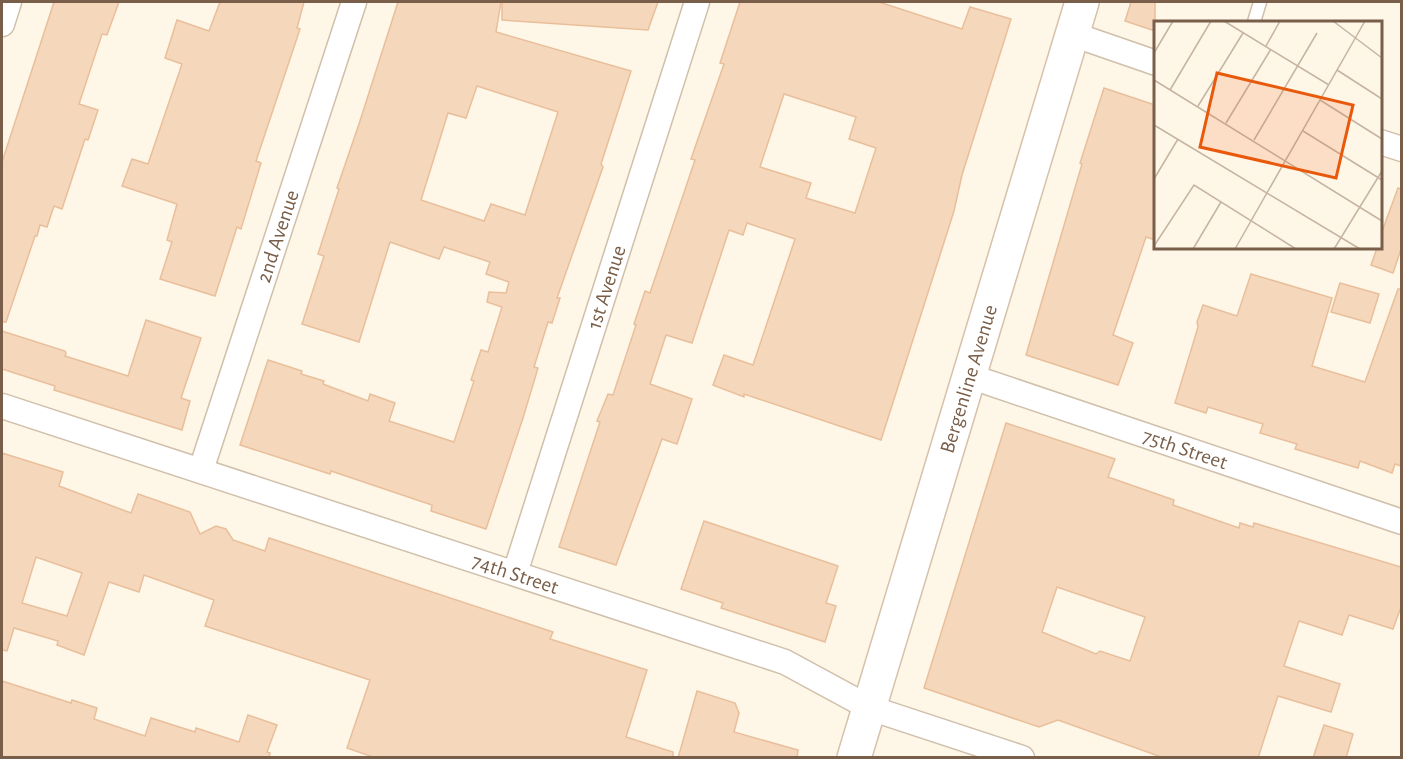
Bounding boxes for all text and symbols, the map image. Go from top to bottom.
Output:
inset map [1154,21,1382,249]
street label: 2nd Avenue [253,187,302,285]
street label: 1st Avenue [583,243,629,332]
street label: Bergenline Avenue [936,302,1001,456]
street label: 75th Street [1140,425,1230,473]
street label: 74th Street [469,550,561,598]

